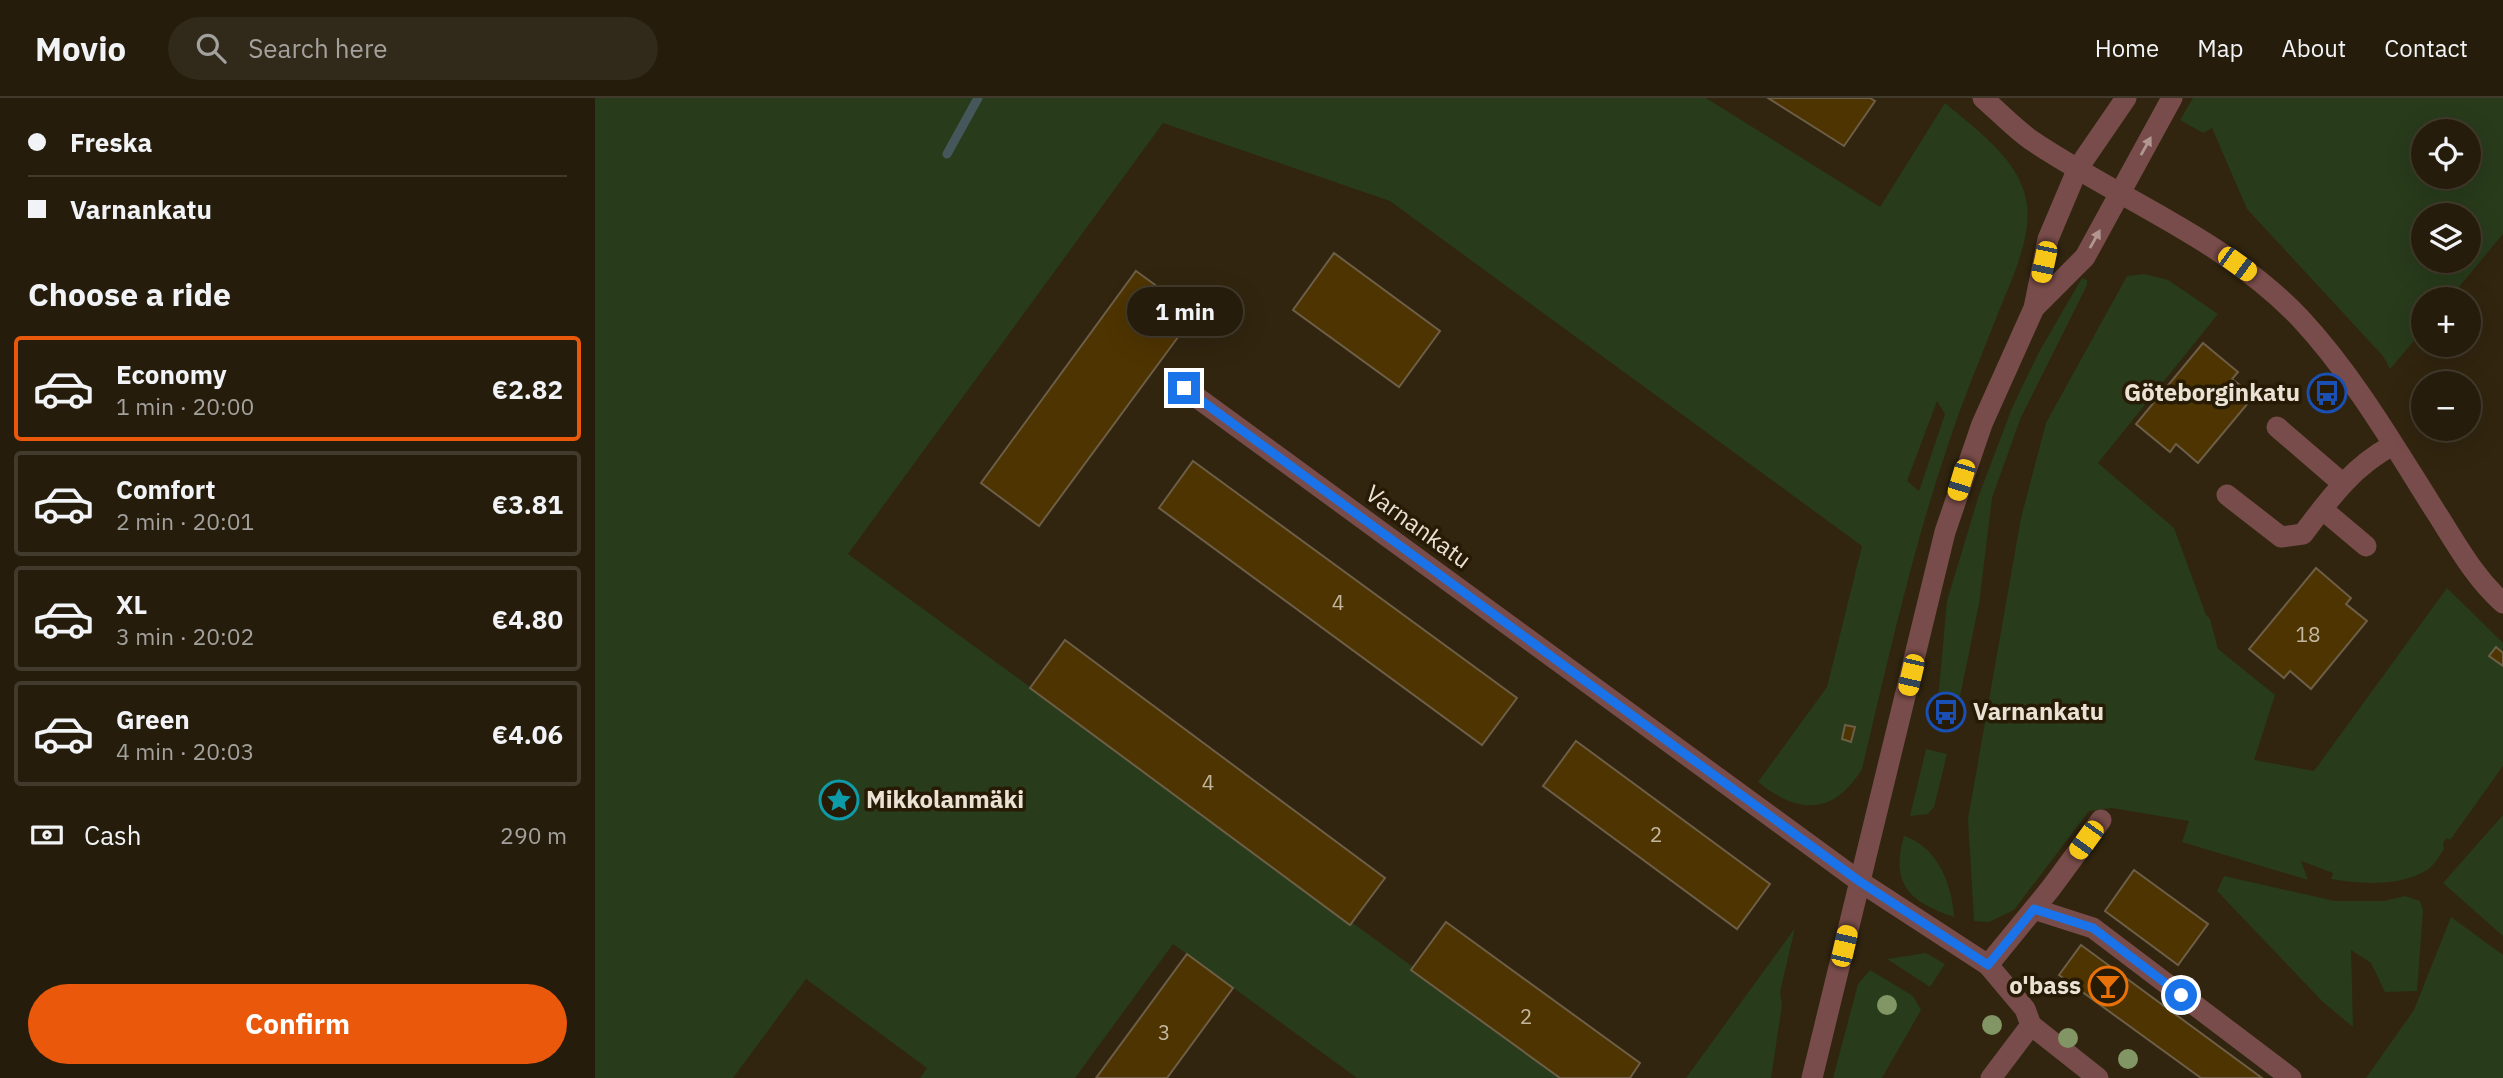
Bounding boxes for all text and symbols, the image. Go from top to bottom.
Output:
search box [168,17,658,80]
text: Movio [35,27,126,70]
icon: search [192,29,230,67]
text: Search here [248,31,388,65]
text: Home [2095,32,2159,64]
text: Map [2197,32,2243,64]
text: About [2281,32,2346,64]
text: Contact [2384,32,2468,64]
map controls [2411,119,2481,441]
button: locate [2411,119,2481,189]
text: Freska [70,125,152,159]
one-way arrow [2140,136,2152,155]
text: Varnankatu [70,192,212,226]
button: layers [2411,203,2481,273]
one-way arrow [2089,229,2101,248]
car [2030,239,2059,285]
car [2214,243,2261,285]
text: Choose a ride [28,273,231,315]
callout: 1 min [1126,286,1242,336]
button: + [2411,287,2481,357]
text: 1 min [1155,296,1215,326]
icon: car [32,357,95,420]
text: Economy [116,357,227,391]
button: − [2411,371,2481,441]
text: €2.82 [492,372,563,406]
route end [1168,372,1200,404]
bus stop icon: Göteborginkatu [2306,372,2348,414]
place label: Göteborginkatu [2124,376,2300,408]
text: 1 min · 20:00 [116,391,254,421]
car [1945,457,1978,503]
icon: car [32,472,95,535]
text: Comfort [116,472,215,506]
street label: Varnankatu [1359,477,1478,575]
text: €3.81 [492,487,563,521]
text: 2 min · 20:01 [116,506,254,536]
icon: car [32,587,95,650]
text: XL [116,587,147,621]
house number: 4 [1332,588,1344,616]
text: €4.80 [492,602,563,636]
house number: 18 [2295,620,2321,648]
text: 3 min · 20:02 [116,621,254,651]
car [1897,652,1926,698]
bus stop icon: Varnankatu [1925,691,1967,733]
place label: Varnankatu [1973,695,2104,727]
icon: car [32,702,95,765]
text: Green [116,702,190,736]
text: €4.06 [492,717,563,751]
text: 4 min · 20:03 [116,736,254,766]
house number: 4 [1202,768,1214,796]
place icon: Mikkolanmäki [818,779,860,821]
place label: Mikkolanmäki [866,783,1024,815]
icon: cash [28,816,66,854]
car [2066,817,2107,863]
text: Cash [84,818,141,852]
text: 290 m [500,820,567,850]
house number: 2 [1650,820,1662,848]
car [1830,923,1859,969]
bar icon: o'bass [2087,965,2129,1007]
place label: o'bass [2009,969,2081,1001]
route start [2165,979,2197,1011]
button: Confirm [28,984,567,1064]
house number: 2 [1520,1002,1532,1030]
house number: 3 [1158,1018,1170,1046]

